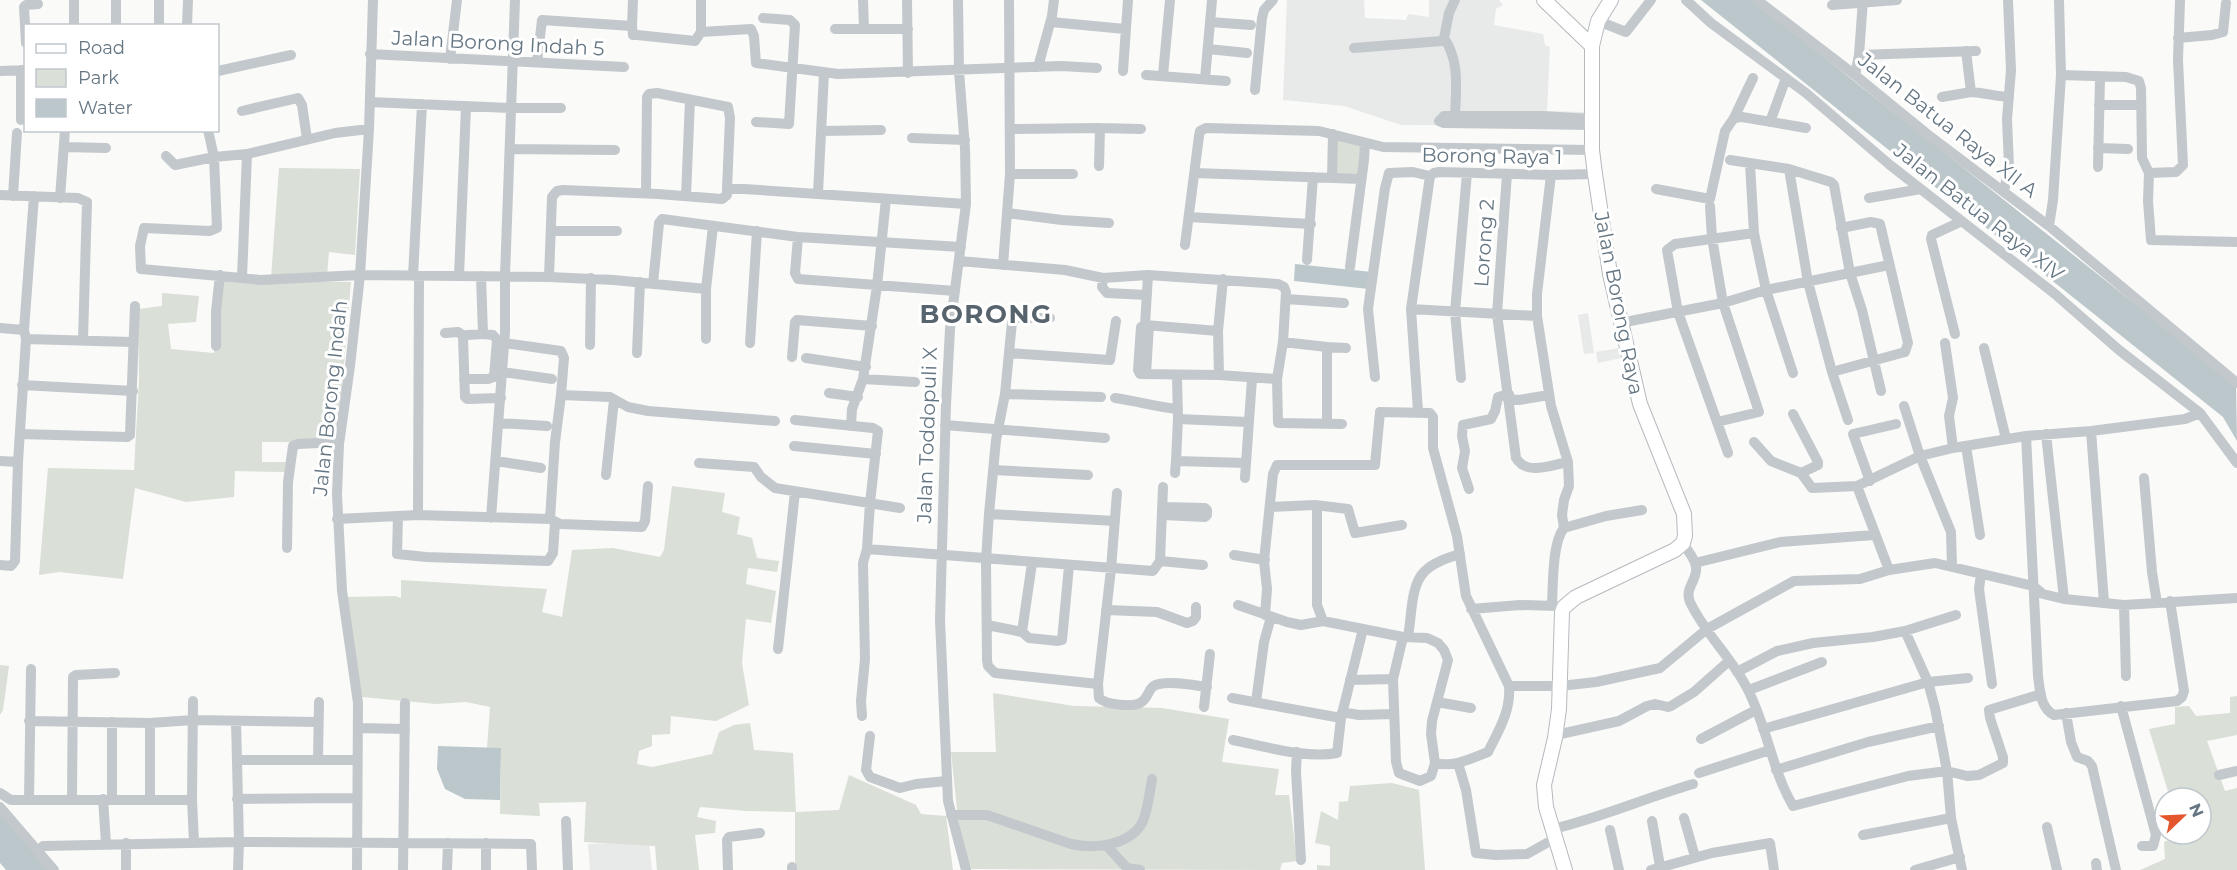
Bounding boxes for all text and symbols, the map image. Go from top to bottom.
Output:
legend [24,24,219,132]
street label: Jalan Borong Indah 5 [390,25,605,61]
text: Road [78,37,125,59]
street label: Jalan Batua Raya XII A [1853,47,2043,203]
text: Park [78,67,119,89]
text: Water [78,97,133,119]
street label: Jalan Batua Raya XIV [1889,138,2069,286]
street label: Borong Raya 1 [1421,143,1563,169]
street label: Lorong 2 [1469,198,1499,288]
street label: Jalan Borong Raya [1589,208,1649,397]
district label: BORONG [920,298,1052,330]
street label: Jalan Borong Indah [308,299,352,498]
street label: Jalan Toddopuli X [912,346,942,525]
north arrow [2153,786,2213,846]
text: N [2185,801,2208,820]

